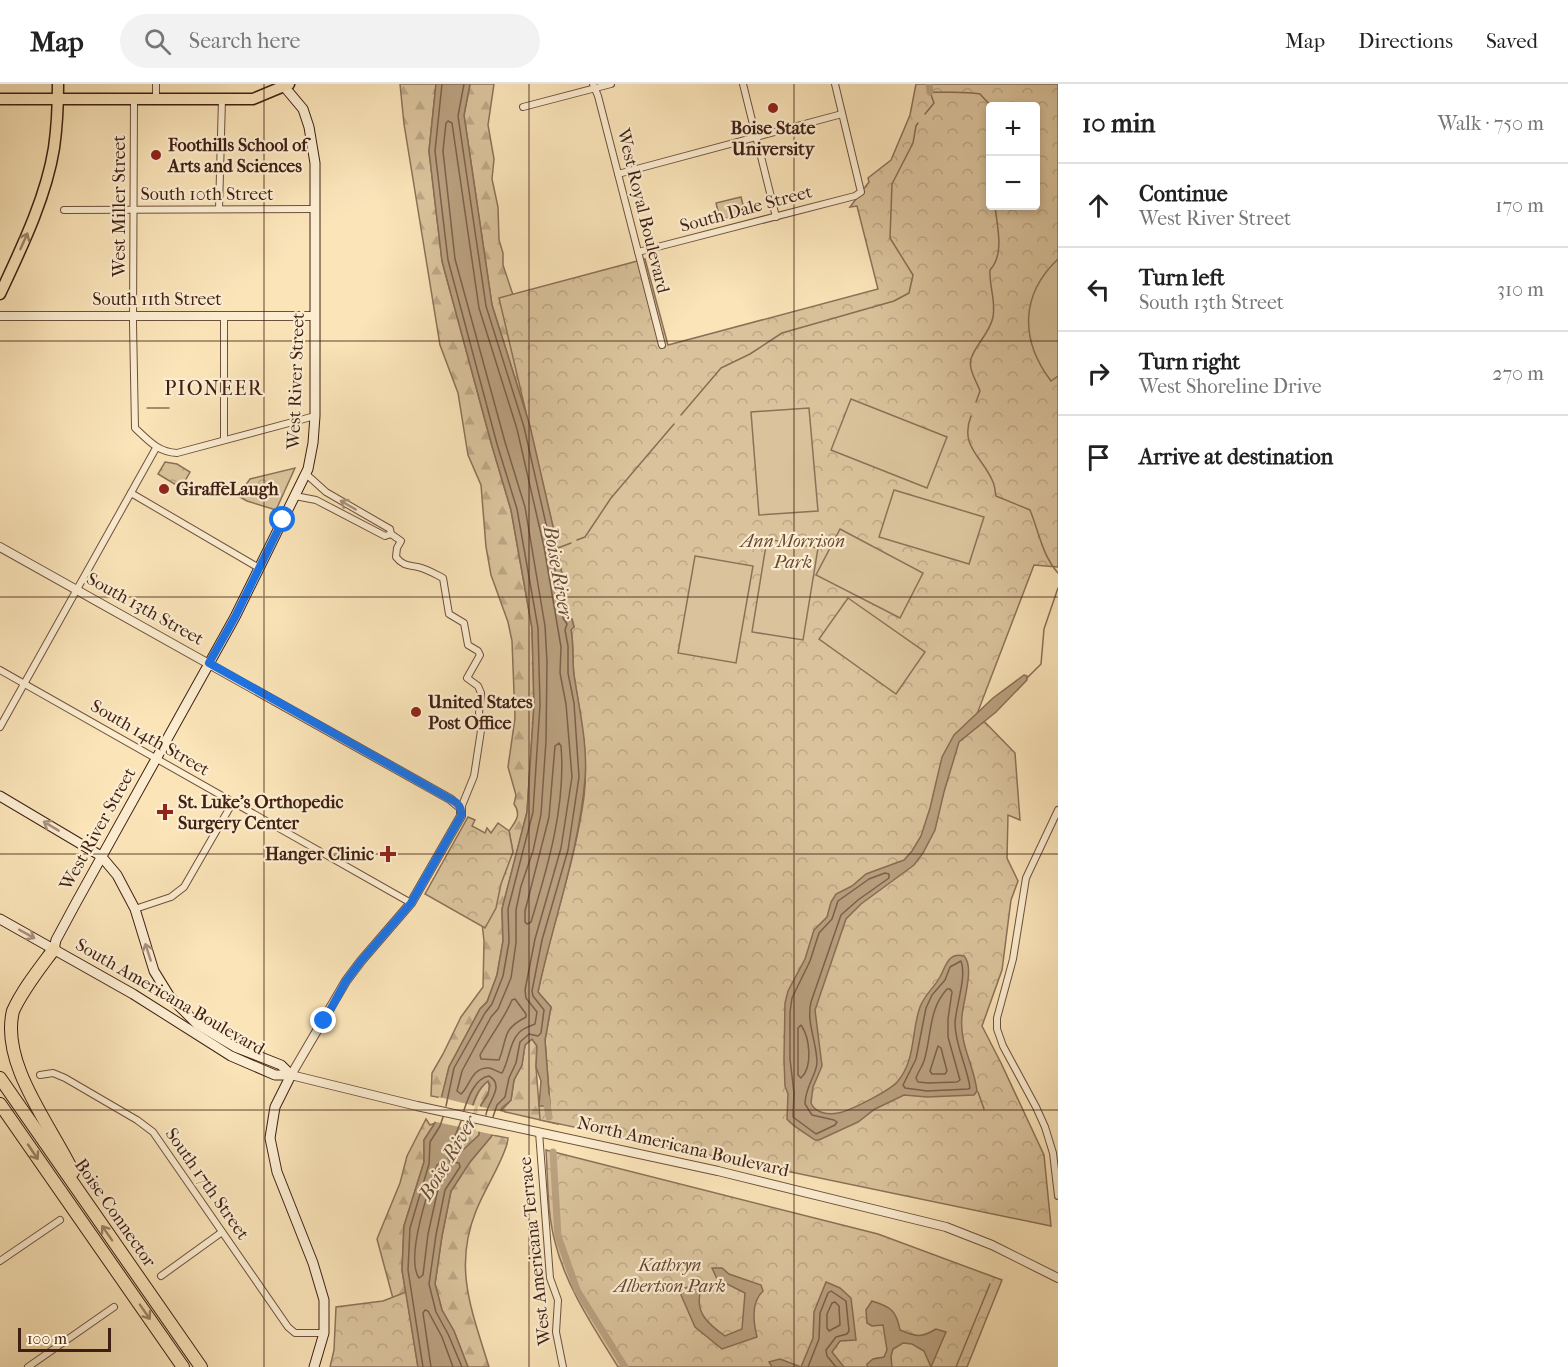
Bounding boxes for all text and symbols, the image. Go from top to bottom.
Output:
search box [120,14,540,68]
text: Map [30,25,84,58]
icon: search [141,25,174,58]
text: Search here [189,28,300,54]
text: Map [1285,29,1325,53]
text: Directions [1358,29,1453,53]
text: Saved [1486,29,1538,53]
marker: Boise State University [766,101,780,115]
map controls [986,102,1040,210]
button: + [986,102,1040,156]
text: 10 min [1082,108,1155,139]
text: Walk · 750 m [1438,112,1544,135]
place label: Boise State University [731,118,816,160]
street label: West Royal Boulevard [612,125,674,296]
street label: West Miller Street [109,135,130,278]
place label: Foothills School of Arts and Sciences [167,135,311,177]
marker: Foothills School of Arts and Sciences [149,148,163,162]
button: − [986,156,1040,210]
street label: South Dale Street [678,181,815,237]
text: Continue [1139,181,1228,207]
street label: South 10th Street [141,184,274,205]
icon: ahead [1082,189,1115,222]
text: 170 m [1495,194,1544,217]
text: West River Street [1139,207,1291,230]
one-way arrow [19,233,31,251]
text: Turn left [1139,265,1225,291]
icon: left [1082,273,1115,306]
text: 310 m [1497,278,1544,301]
street label: South 11th Street [92,289,222,310]
text: South 13th Street [1139,291,1284,314]
street label: West River Street [283,312,309,451]
text: Turn right [1139,349,1240,375]
icon: right [1082,357,1115,390]
text: 270 m [1492,362,1544,385]
text: West Shoreline Drive [1139,375,1322,398]
district label: PIONEER [164,377,264,400]
icon: arrive [1082,441,1115,474]
text: Arrive at destination [1139,444,1333,470]
place label: GiraffeLaugh [176,479,279,500]
marker: GiraffeLaugh [157,482,171,496]
one-way arrow [340,499,357,511]
route start [269,506,295,532]
water label: Boise River [538,523,578,622]
park label: Ann Morrison Park [739,531,845,573]
street label: South 13th Street [83,568,208,650]
place label: United States Post Office [427,692,533,734]
street label: South 14th Street [87,695,214,781]
marker: United States Post Office [409,705,423,719]
street label: West River Street [55,764,141,895]
place label: St. Luke's Orthopedic Surgery Center [178,792,343,834]
marker: St. Luke's Orthopedic Surgery Center [156,803,174,821]
one-way arrow [43,820,60,832]
place label: Hanger Clinic [265,844,374,865]
marker: Hanger Clinic [379,845,397,863]
one-way arrow [18,928,35,940]
street label: South Americana Boulevard [72,934,268,1060]
one-way arrow [142,943,153,962]
route end [310,1007,336,1033]
water label: Boise River [413,1110,483,1205]
street label: North Americana Boulevard [575,1112,791,1182]
street label: South 17th Street [161,1124,254,1244]
one-way arrow [27,1143,39,1159]
street label: Boise Connector [70,1155,160,1271]
street label: West Americana Terrace [515,1156,555,1347]
one-way arrow [101,1225,113,1241]
park label: Kathryn Albertson Park [612,1255,726,1297]
one-way arrow [139,1303,151,1319]
scale bar [18,1325,111,1352]
text: 100 m [27,1329,67,1348]

